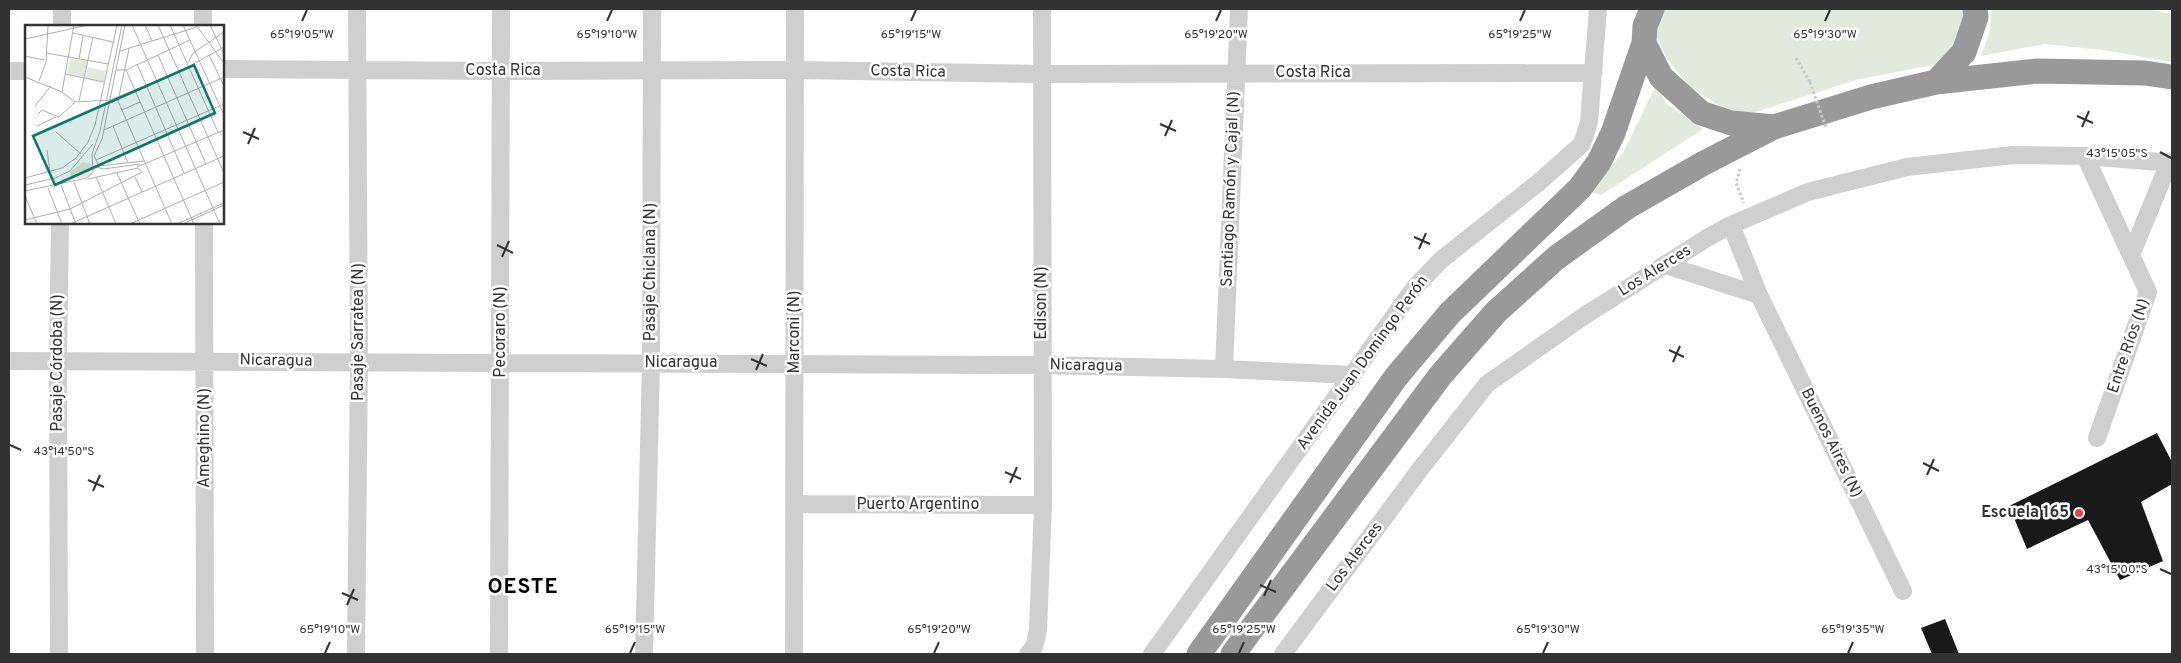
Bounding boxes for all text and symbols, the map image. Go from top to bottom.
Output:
inset map [25,25,224,224]
text: 65°19'05"W [270,27,334,43]
text: 65°19'10"W [577,27,637,43]
text: 65°19'15"W [881,27,941,43]
text: 65°19'20"W [1184,27,1248,43]
text: 65°19'25"W [1488,27,1552,43]
text: 65°19'30"W [1793,27,1857,43]
street label: Costa Rica [465,61,541,81]
street label: Costa Rica [870,61,946,83]
street label: Costa Rica [1275,63,1351,83]
street label: Santiago Ramón y Cajal (N) [1218,91,1244,287]
text: 43°15'05"S [2086,146,2148,162]
street label: Pasaje Chiclana (N) [641,203,661,341]
street label: Los Alerces [1615,241,1695,301]
street label: Pasaje Sarratea (N) [349,263,369,401]
street label: Edison (N) [1032,266,1052,340]
street label: Avenida Juan Domingo Perón [1293,272,1433,454]
street label: Pecoraro (N) [491,286,511,378]
street label: Marconi (N) [785,291,805,373]
street label: Pasaje Córdoba (N) [48,294,68,432]
street label: Entre Ríos (N) [2103,296,2155,396]
street label: Nicaragua [239,350,313,372]
street label: Nicaragua [645,353,717,373]
street label: Nicaragua [1049,355,1123,377]
street label: Buenos Aires (N) [1796,385,1866,501]
street label: Ameghino (N) [195,388,215,488]
text: 43°14'50"S [34,444,95,460]
street label: Puerto Argentino [856,495,980,515]
place label: Escuela 165 [1981,503,2069,523]
marker: Escuela 165 [2073,507,2085,519]
street label: Los Alerces [1322,518,1388,596]
text: 43°15'00"S [2086,562,2148,578]
district label: OESTE [487,574,559,601]
text: 65°19'10"W [300,622,360,638]
text: 65°19'15"W [605,622,665,638]
text: 65°19'20"W [907,622,971,638]
text: 65°19'25"W [1212,622,1276,638]
text: 65°19'30"W [1516,622,1580,638]
text: 65°19'35"W [1821,622,1885,638]

